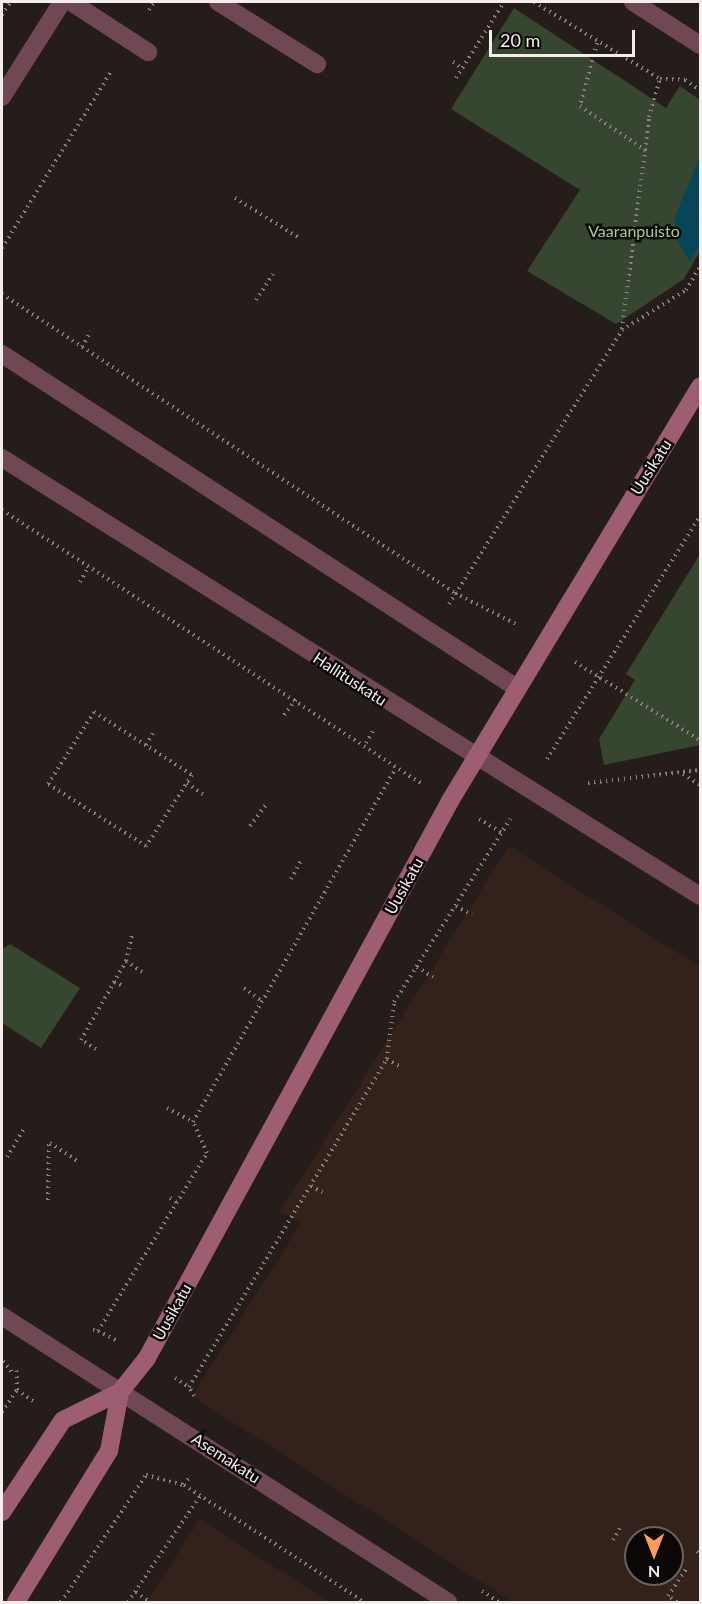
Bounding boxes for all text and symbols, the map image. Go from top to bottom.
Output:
scale bar [492,18,638,56]
text: 20 m [500,29,540,51]
park label: Vaaranpuisto [588,221,680,241]
street label: Uusikatu [626,436,676,498]
street label: Hallituskatu [310,648,390,710]
street label: Uusikatu [381,854,427,918]
street label: Uusikatu [149,1280,195,1344]
street label: Asemakatu [188,1429,264,1487]
north arrow [624,1526,684,1586]
text: N [648,1563,660,1582]

